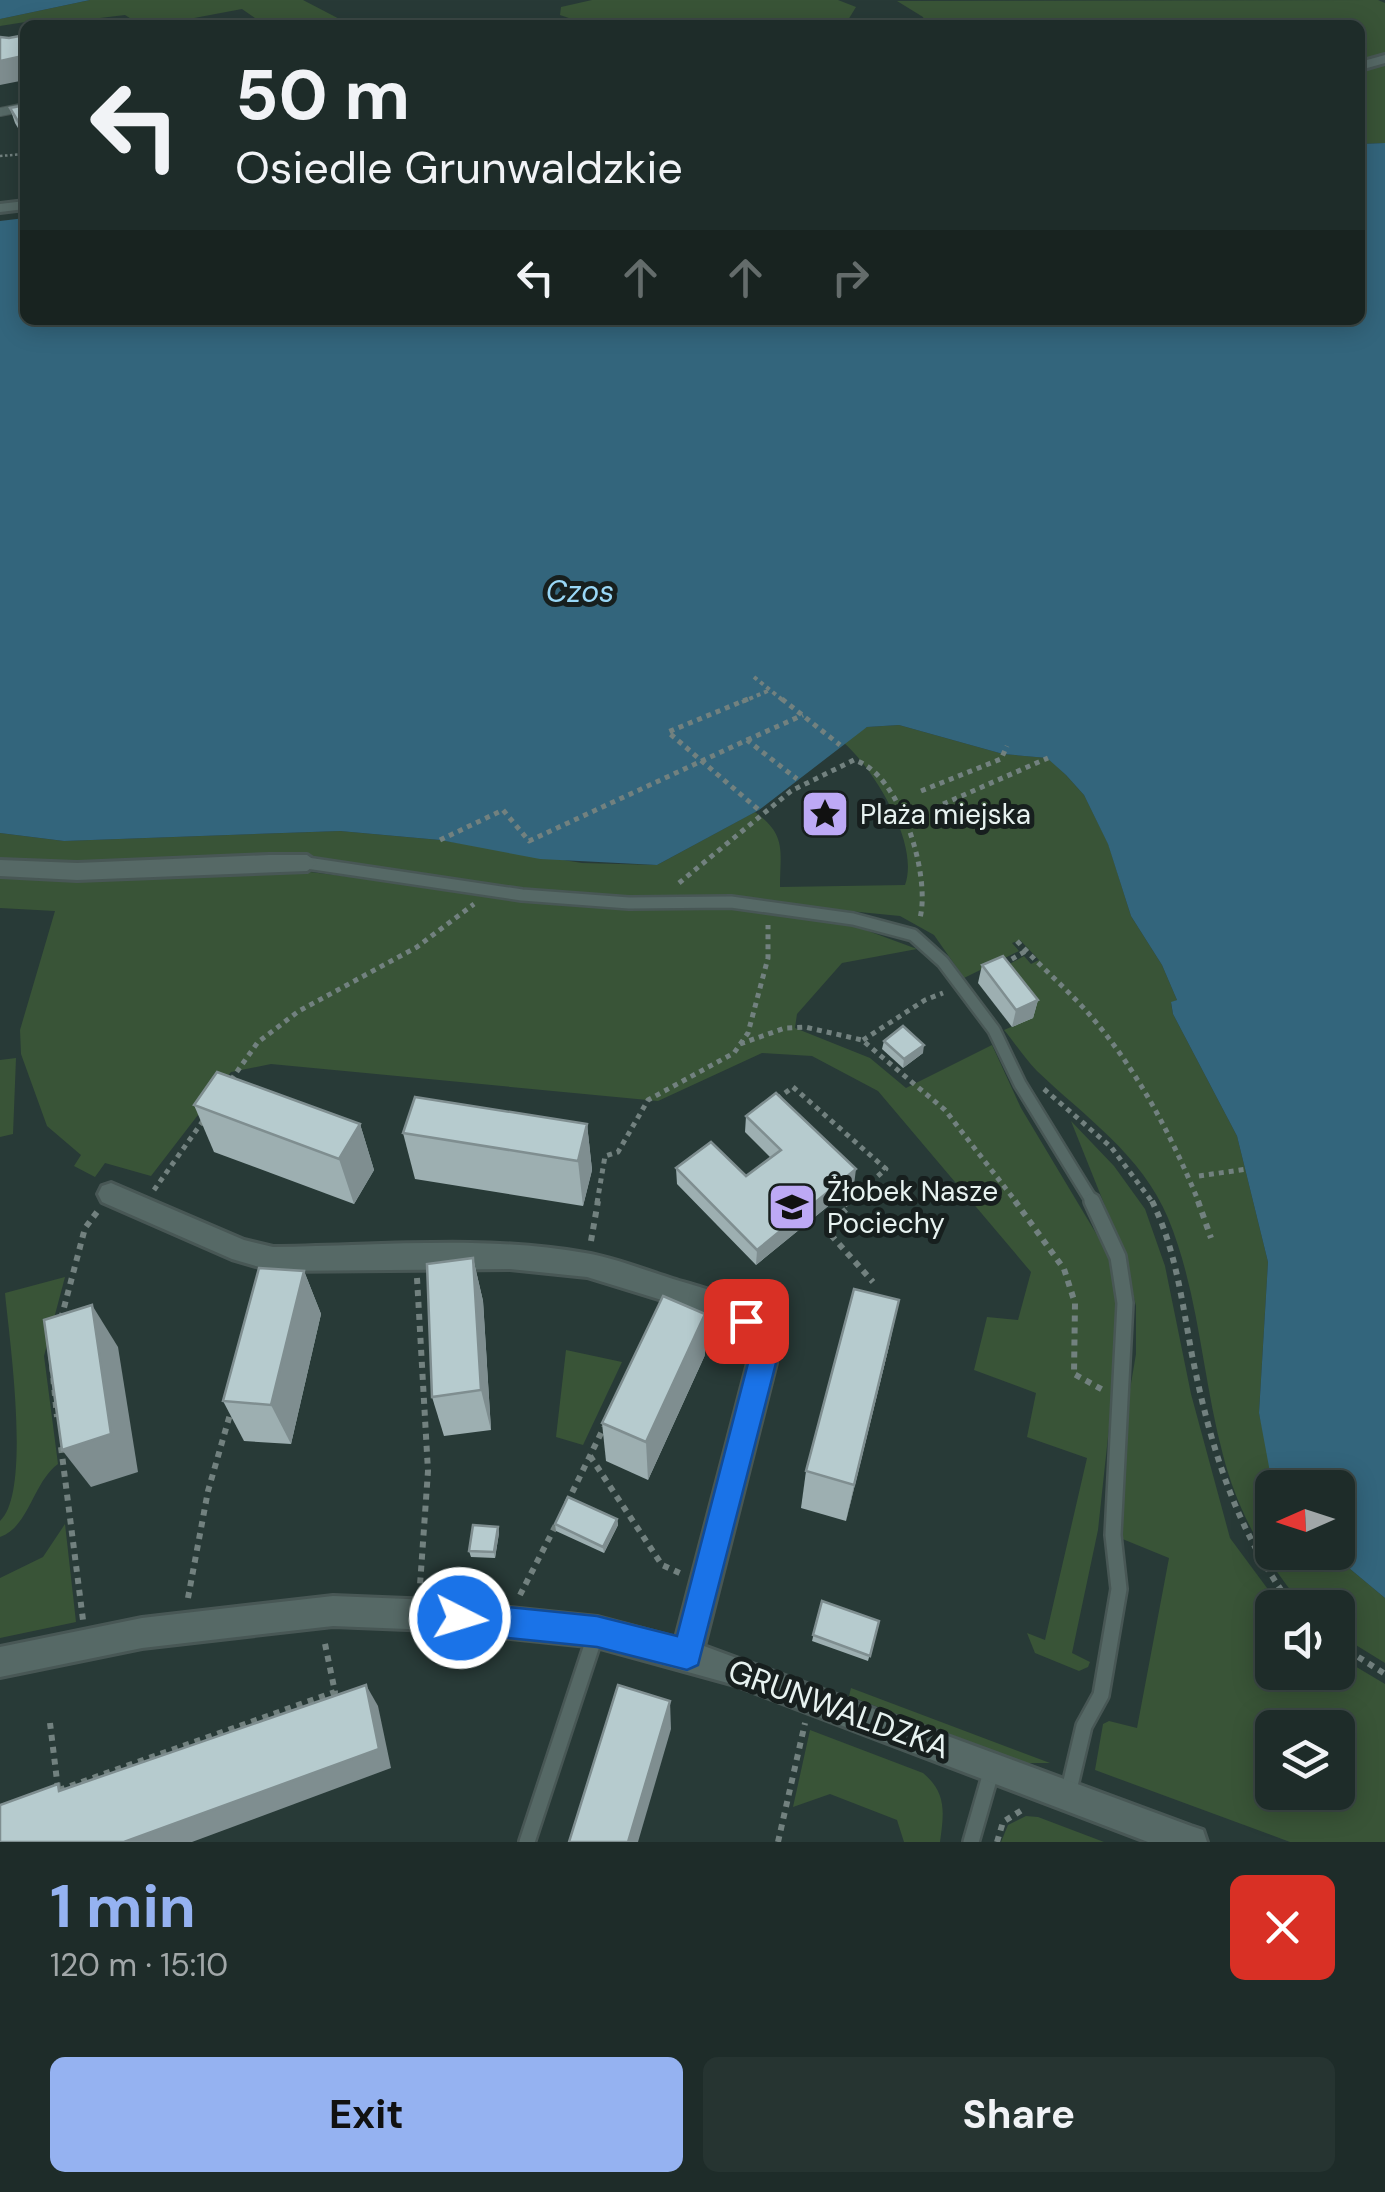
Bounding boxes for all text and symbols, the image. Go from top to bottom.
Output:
text: 50 m [235,50,410,141]
icon: left [70,60,200,190]
text: Osiedle Grunwaldzkie [235,138,683,197]
icon: left [508,250,563,305]
icon: ahead [613,250,668,305]
icon: ahead [718,250,773,305]
icon: right [823,250,878,305]
water label: Czos [546,572,614,611]
place icon: Plaża miejska [799,788,851,840]
place label: Plaża miejska [860,796,1031,833]
place label: Żłobek Nasze Pociechy [827,1173,998,1242]
school or university icon: Żłobek Nasze Pociechy [766,1181,818,1233]
pin [704,1279,789,1364]
icon: arrive [719,1294,774,1349]
north arrow [1255,1470,1355,1570]
map controls [1255,1470,1355,1810]
position arrow [408,1566,512,1670]
button: sound [1255,1590,1355,1690]
street label: GRUNWALDZKA [723,1650,955,1768]
button: layers [1255,1710,1355,1810]
text: 1 min [50,1867,196,1946]
button: close [1230,1875,1335,1980]
text: 120 m · 15:10 [50,1944,228,1986]
button: Exit [50,2057,683,2172]
button: Share [703,2057,1335,2172]

